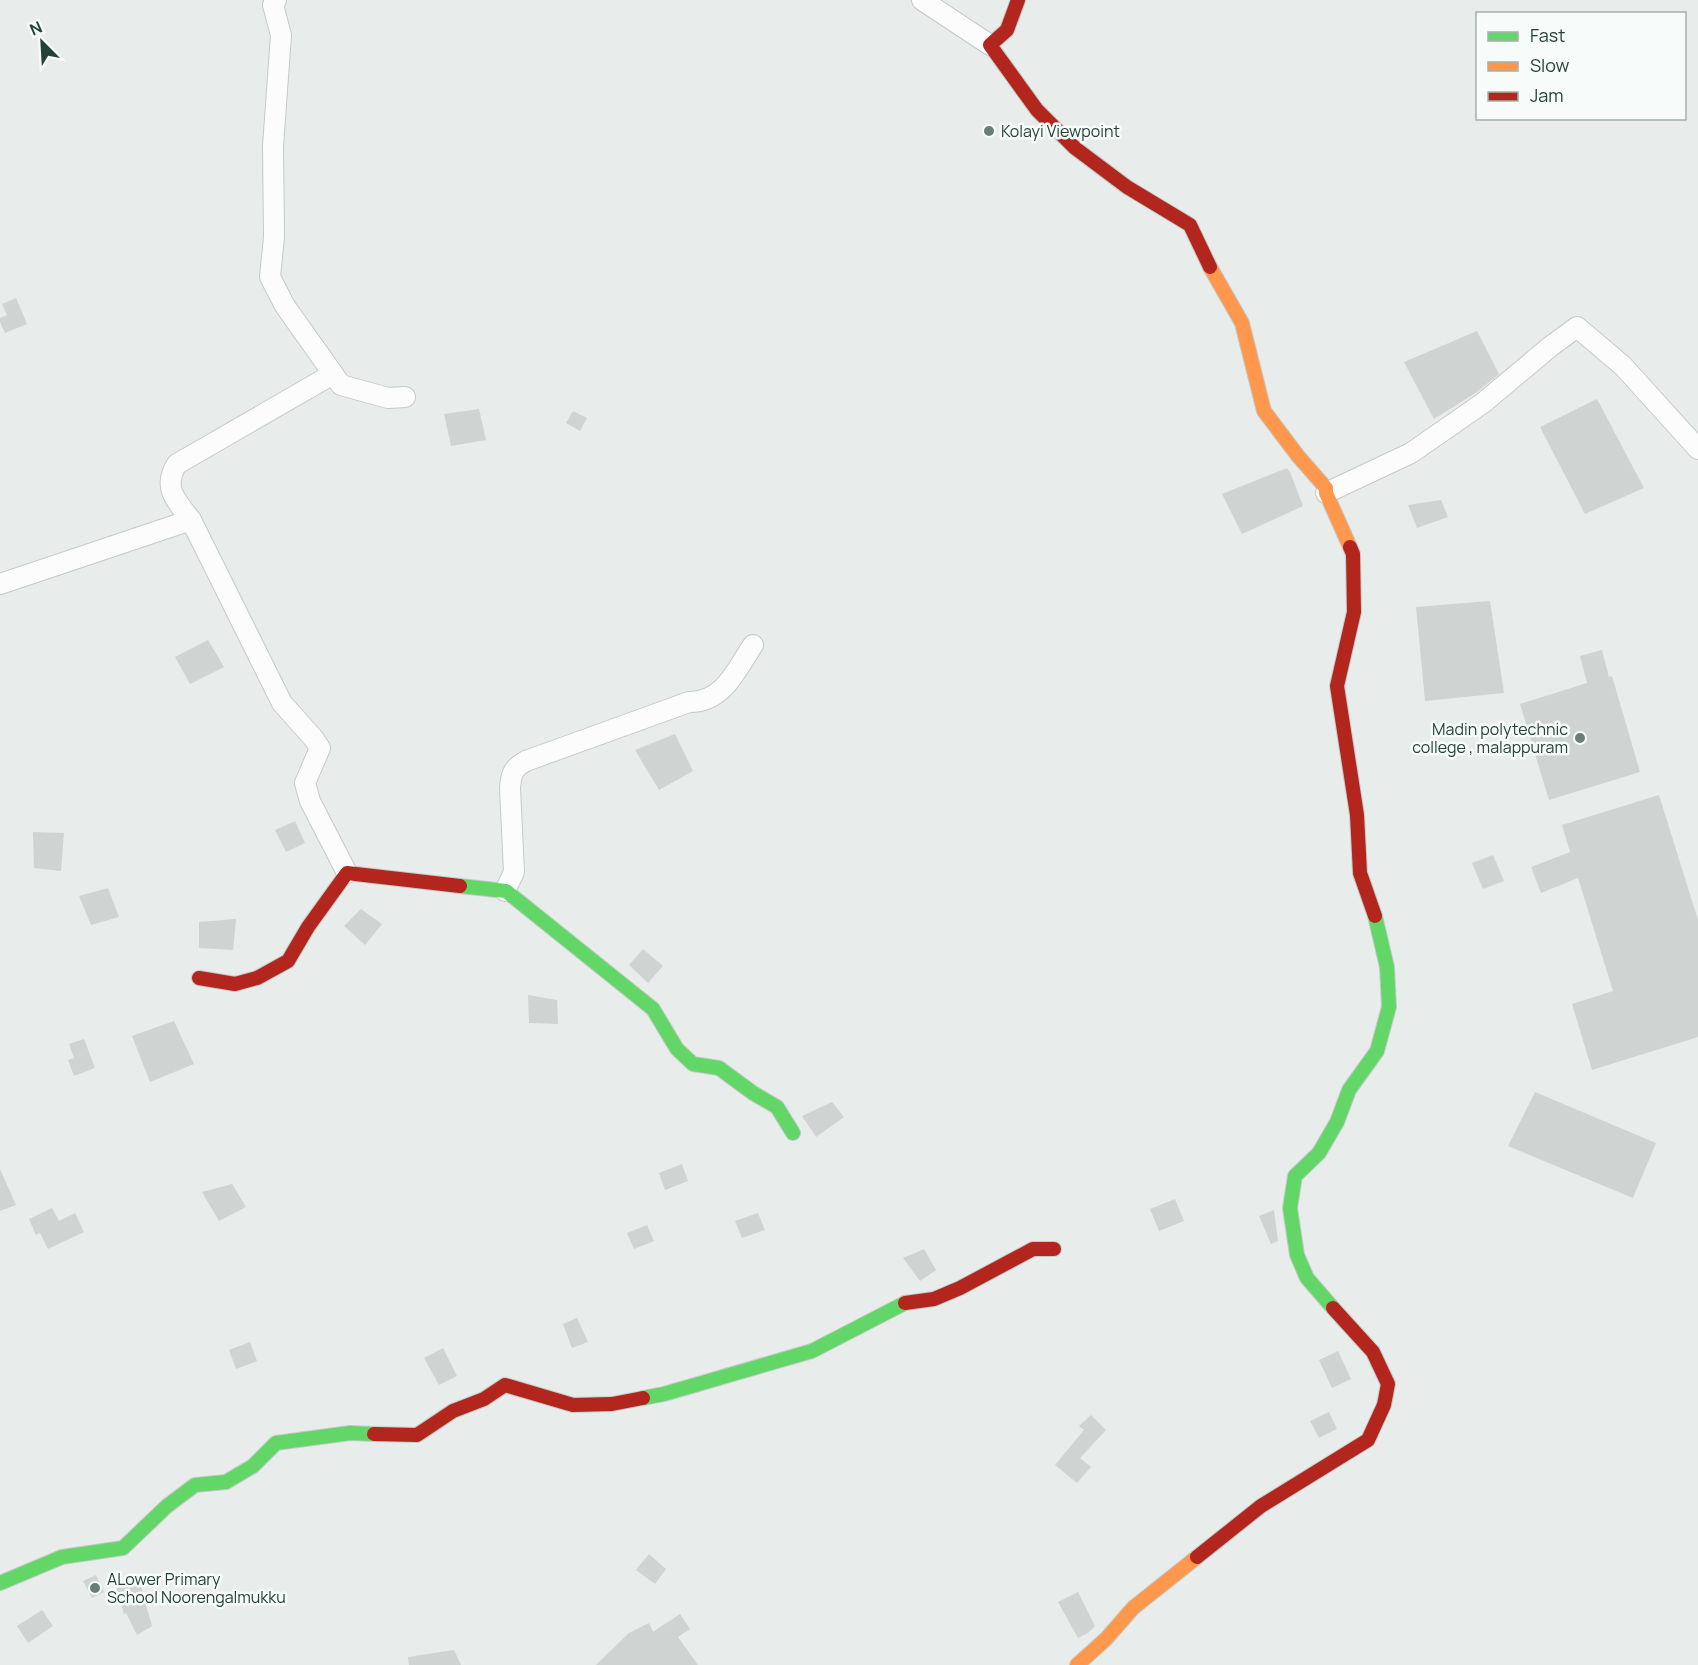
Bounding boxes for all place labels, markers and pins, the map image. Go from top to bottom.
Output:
place label: Kolayi Viewpoint [1001,120,1120,142]
marker: Kolayi Viewpoint [982,124,996,138]
place label: Madin polytechnic college , malappuram [1412,718,1568,758]
marker: Madin polytechnic college , malappuram [1573,731,1587,745]
place label: ALower Primary School Noorengalmukku [107,1568,286,1608]
marker: ALower Primary School Noorengalmukku [88,1581,102,1595]

